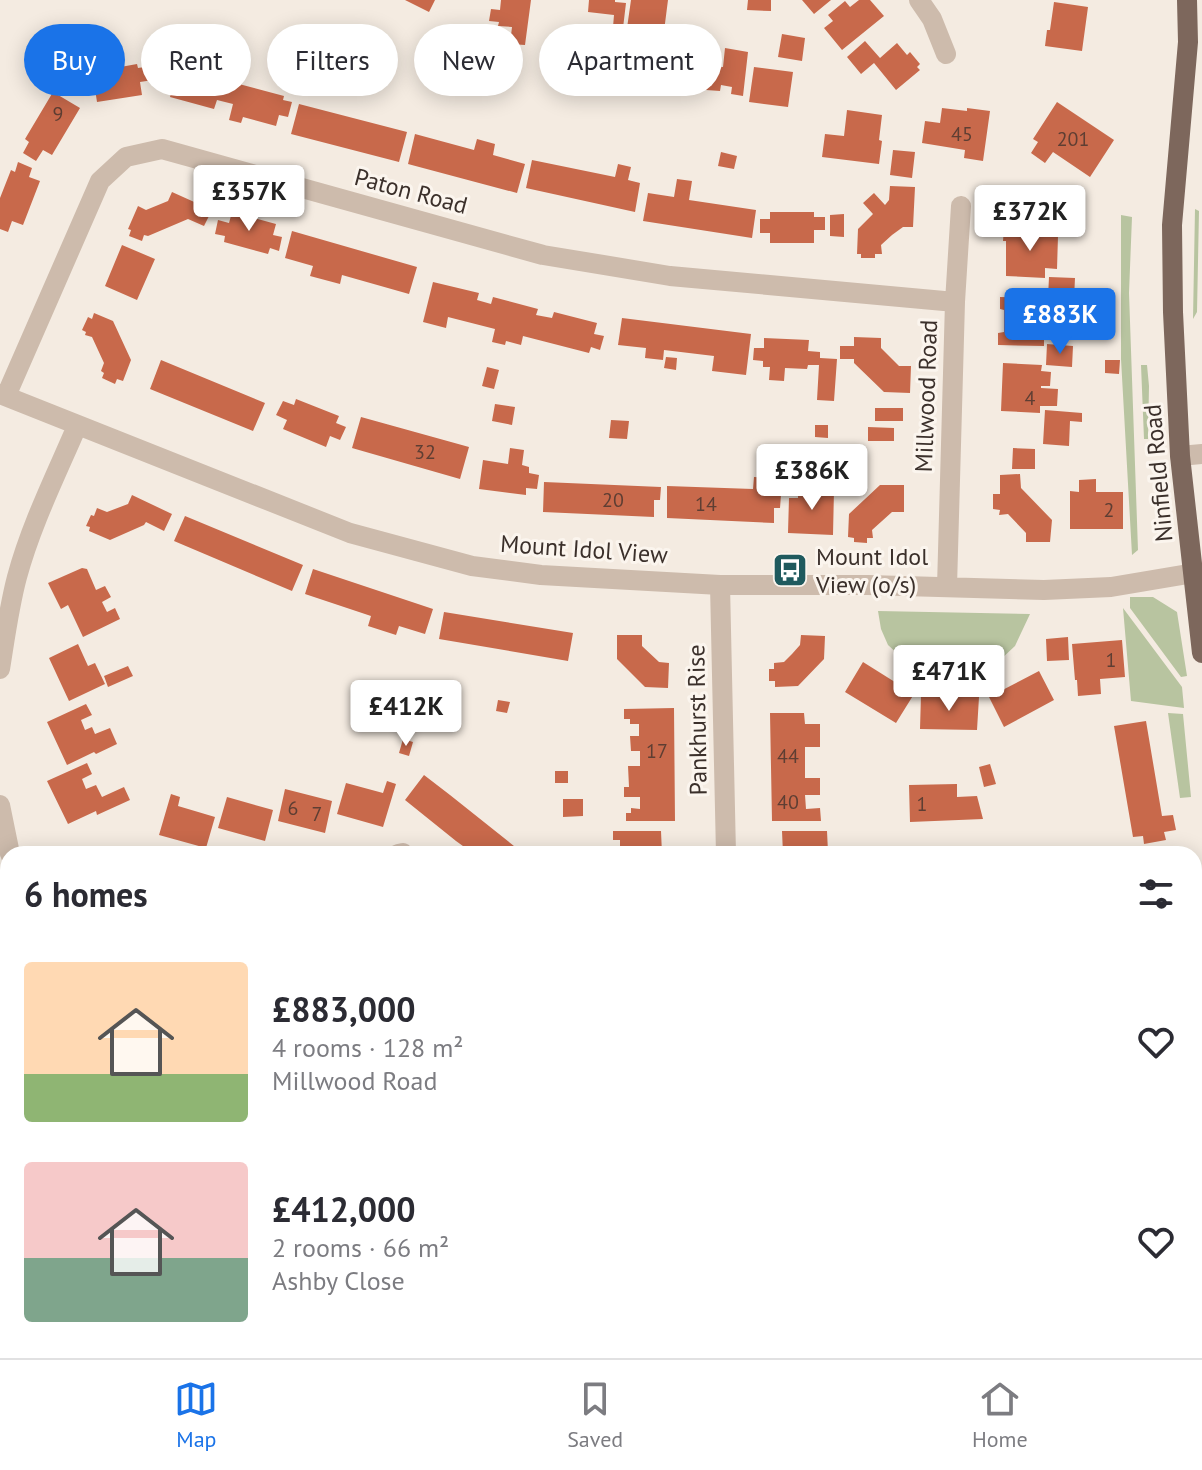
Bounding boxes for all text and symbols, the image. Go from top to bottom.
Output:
chip: Buy [24,24,125,96]
chip: Rent [141,24,251,96]
chip: Filters [267,24,398,96]
chip: New [414,24,523,96]
chip: Apartment [539,24,722,96]
house number: 9 [53,101,63,127]
house number: 45 [951,121,973,147]
house number: 201 [1057,126,1089,152]
street label: Paton Road [351,161,471,221]
pin: £357K [193,165,305,233]
text: £357K [211,174,287,207]
pin: £372K [974,185,1086,253]
text: £372K [992,194,1068,227]
pin: £883K [1004,288,1116,356]
text: £883K [1022,297,1098,330]
street label: Millwood Road [908,319,944,473]
house number: 4 [1025,385,1036,411]
street label: Ninfield Road [1137,403,1179,543]
house number: 32 [414,439,436,465]
pin: £386K [756,444,868,512]
text: £386K [774,453,850,486]
house number: 20 [602,487,624,513]
house number: 14 [695,491,717,517]
house number: 2 [1104,497,1114,523]
street label: Mount Idol View [499,528,669,570]
place label: Mount Idol View (o/s) [815,541,928,600]
bus stop icon: Mount Idol View (o/s) [771,551,809,589]
street label: Pankhurst Rise [680,644,714,796]
pin: £471K [893,645,1005,713]
house number: 1 [1106,647,1116,673]
text: £471K [911,654,987,687]
pin: £412K [350,680,462,748]
text: £412K [368,689,444,722]
house number: 17 [646,738,668,764]
house number: 44 [777,743,799,769]
house number: 40 [777,789,799,815]
house number: 1 [917,791,927,817]
house number: 6 [288,795,298,821]
house number: 7 [312,801,322,827]
text: 6 homes [24,872,148,916]
icon: filters [1134,872,1178,916]
text: £883,000 [272,987,416,1031]
icon: home [88,994,184,1090]
icon: heart [1134,1020,1178,1064]
text: 4 rooms · 128 m² [272,1031,464,1064]
text: Millwood Road [272,1064,437,1097]
text: £412,000 [272,1187,416,1231]
icon: home [88,1194,184,1290]
icon: heart [1134,1220,1178,1264]
text: 2 rooms · 66 m² [272,1231,449,1264]
text: Ashby Close [272,1264,405,1297]
tab: Map [174,1377,218,1453]
tab: Saved [567,1377,623,1453]
tab: Home [972,1377,1028,1453]

